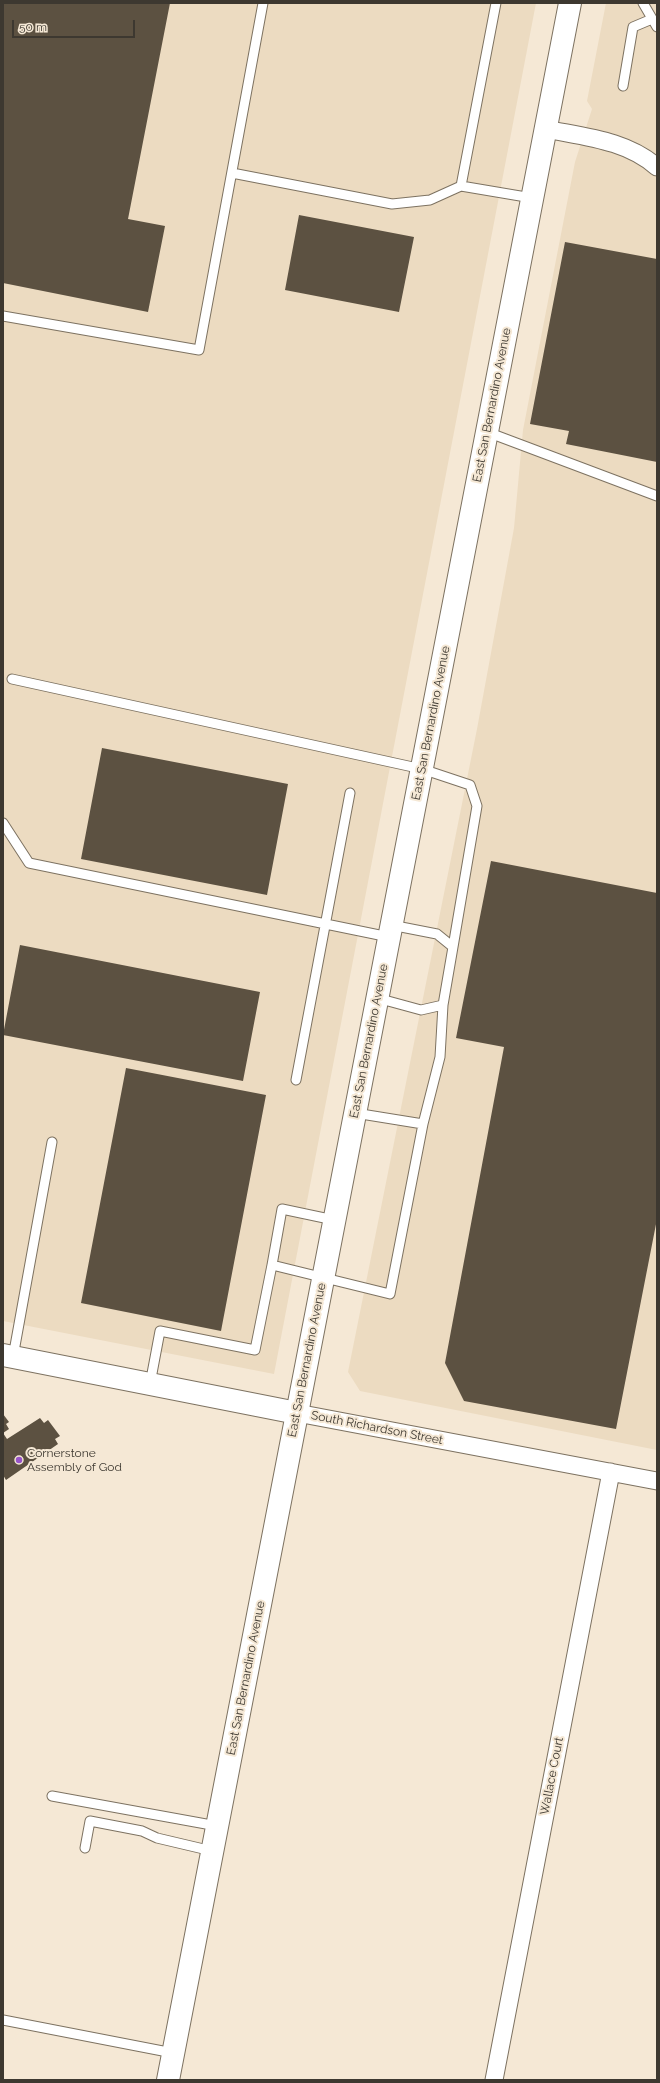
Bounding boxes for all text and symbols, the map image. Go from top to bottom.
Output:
scale bar [14,12,137,38]
text: 50 m [19,20,47,34]
street label: East San Bernardino Avenue [470,327,514,483]
street label: East San Bernardino Avenue [409,645,453,801]
street label: East San Bernardino Avenue [347,963,391,1119]
street label: East San Bernardino Avenue [285,1282,329,1438]
street label: South Richardson Street [310,1408,444,1448]
place label: Cornerstone Assembly of God [27,1446,122,1474]
marker: Cornerstone Assembly of God [14,1455,24,1465]
street label: East San Bernardino Avenue [224,1600,268,1756]
street label: Wallace Court [537,1736,567,1816]

